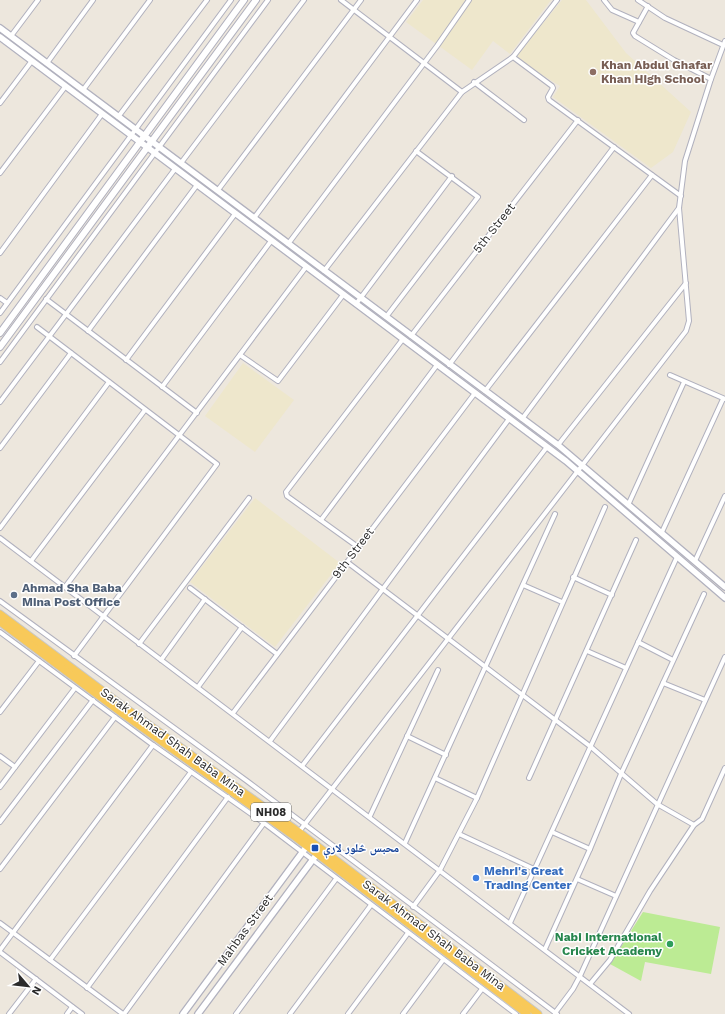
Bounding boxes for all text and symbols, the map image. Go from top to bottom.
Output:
place label: Khan Abdul Ghafar Khan High School [601,58,713,86]
marker: Khan Abdul Ghafar Khan High School [588,67,598,77]
street label: 5th Street [470,200,518,256]
street label: 9th Street [329,525,377,581]
place label: Ahmad Sha Baba Mina Post Office [22,581,122,609]
marker: Ahmad Sha Baba Mina Post Office [9,590,19,600]
street label: Sarak Ahmad Shah Baba Mina [98,685,248,799]
road number: NH08 [251,803,291,821]
place label: محبس څلور لارې [323,841,400,859]
marker: محبس څلور لارې [310,843,320,853]
place label: Mehri's Great Trading Center [484,864,572,892]
marker: Mehri's Great Trading Center [471,873,481,883]
street label: Sarak Ahmad Shah Baba Mina [360,877,508,993]
street label: Mahbas Street [214,891,276,969]
place label: Nabi International Cricket Academy [555,930,662,958]
marker: Nabi International Cricket Academy [665,939,675,949]
north arrow [8,966,48,1006]
text: N [29,984,44,997]

